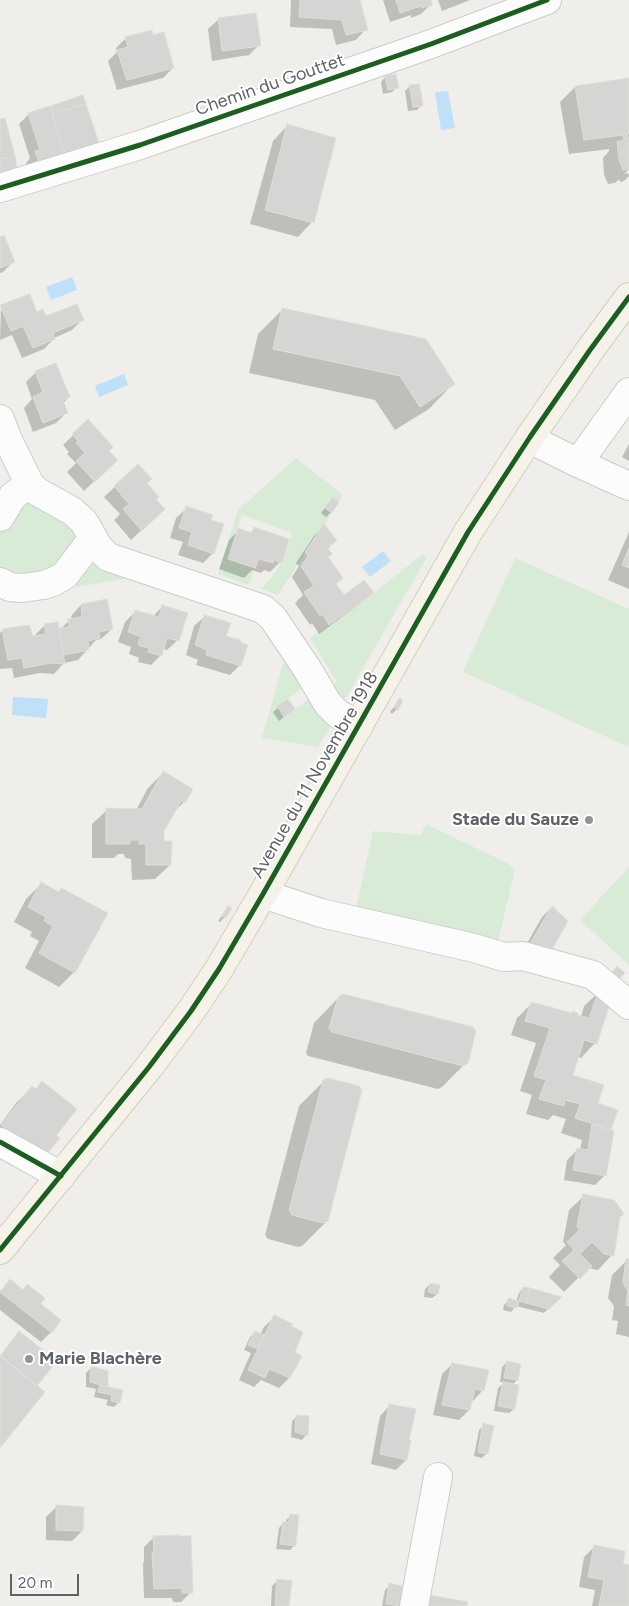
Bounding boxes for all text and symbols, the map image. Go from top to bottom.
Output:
street label: Chemin du Gouttet [193,49,347,121]
street label: Avenue du 11 Novembre 1918 [247,668,383,882]
place label: Stade du Sauze [452,809,579,831]
marker: Stade du Sauze [583,814,595,826]
place label: Marie Blachère [39,1348,162,1370]
marker: Marie Blachère [23,1353,35,1365]
scale bar [12,1564,81,1596]
text: 20 m [18,1574,52,1592]

